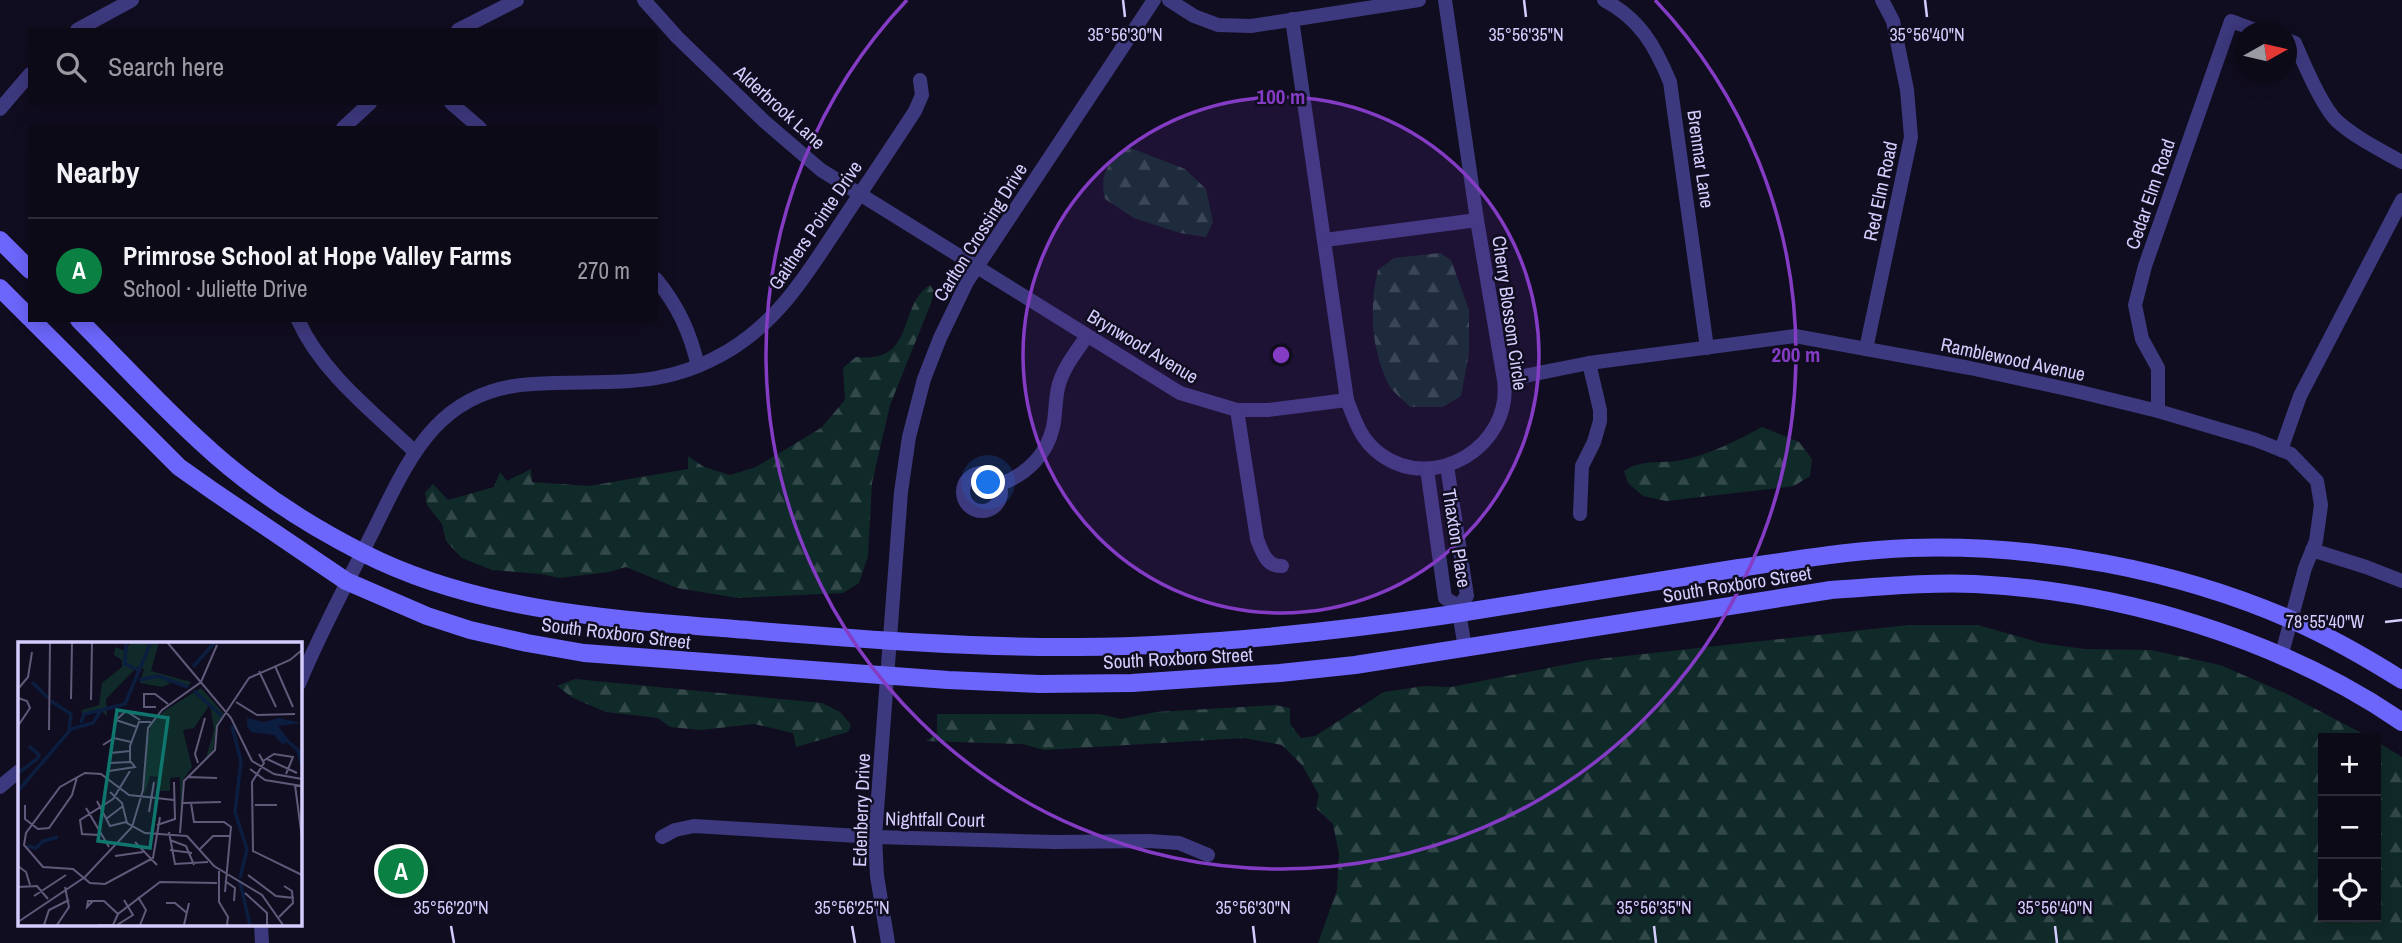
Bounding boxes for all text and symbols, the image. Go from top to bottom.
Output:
north arrow [2234,21,2297,84]
text: 35°56'30"N [1087,22,1163,47]
text: 35°56'35"N [1488,22,1564,47]
text: 35°56'40"N [1889,22,1965,47]
search box [28,28,658,105]
icon: search [52,48,90,86]
text: Search here [108,49,224,84]
street label: Alderbrook Lane [728,58,831,155]
text: 100 m [1257,82,1305,111]
street label: Brenmar Lane [1681,108,1721,210]
street label: Cedar Elm Road [2119,135,2181,253]
street label: Red Elm Road [1857,139,1903,243]
text: Nearby [56,152,139,192]
street label: Gaithers Pointe Drive [762,155,868,295]
street label: Carlton Crossing Drive [927,158,1033,306]
street label: Cherry Blossom Circle [1486,234,1534,392]
text: Primrose School at Hope Valley Farms [123,238,512,273]
text: A [72,255,86,286]
text: 270 m [578,255,630,286]
text: School · Juliette Drive [123,273,308,304]
street label: Brynwood Avenue [1083,303,1203,389]
street label: Ramblewood Avenue [1938,331,2088,387]
text: 200 m [1772,340,1820,369]
centre of rings [1269,343,1293,367]
your location [971,465,1005,499]
street label: Thaxton Place [1436,487,1478,589]
street label: South Roxboro Street [1661,559,1814,609]
text: 78°55'40"W [2286,609,2364,634]
street label: South Roxboro Street [540,611,693,655]
street label: South Roxboro Street [1103,641,1254,675]
inset map [18,642,301,926]
map controls [2318,733,2381,922]
button: + [2318,733,2381,796]
street label: Edenberry Drive [846,753,876,867]
button: − [2318,796,2381,859]
street label: Nightfall Court [885,805,986,833]
pin: A [378,845,424,897]
button: locate [2318,859,2381,922]
text: 35°56'20"N [413,895,489,920]
text: 35°56'25"N [814,895,890,920]
text: 35°56'30"N [1215,895,1291,920]
text: 35°56'35"N [1616,895,1692,920]
text: 35°56'40"N [2017,895,2093,920]

